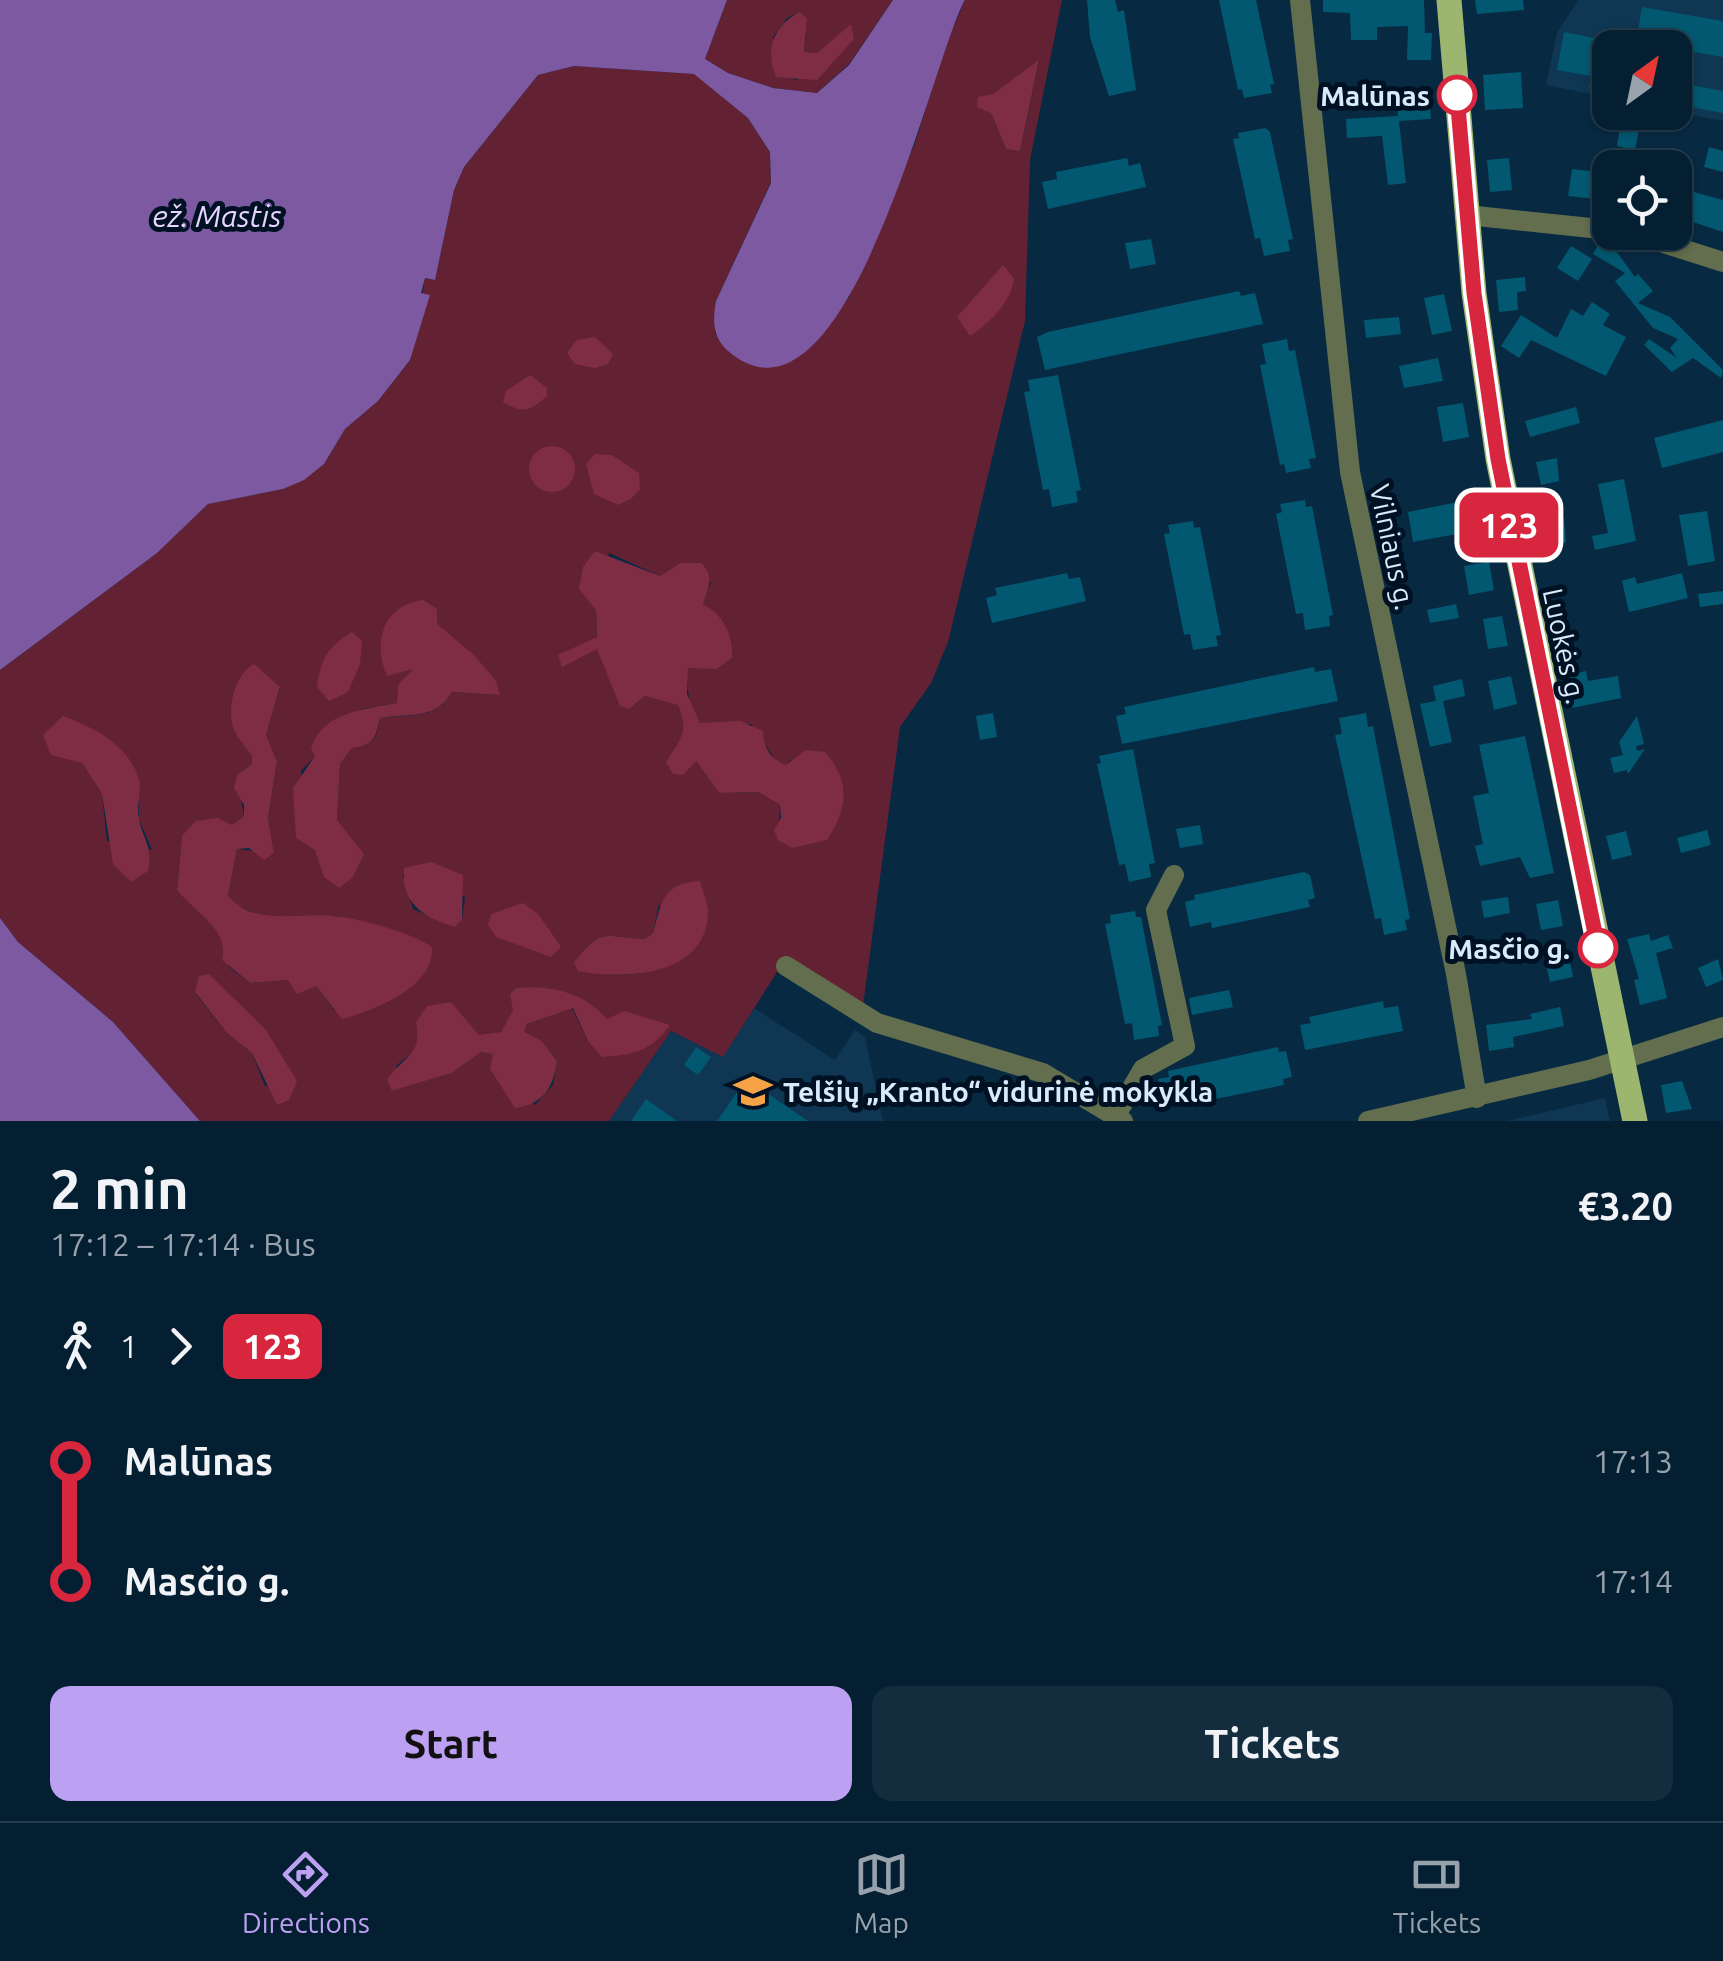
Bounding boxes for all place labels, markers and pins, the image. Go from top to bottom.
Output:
marker: Malūnas [1438,76,1476,114]
place label: Malūnas [1320,80,1430,111]
marker: Masčio g. [1579,929,1617,967]
place label: Masčio g. [1448,933,1570,964]
school or university icon: Telšių „Kranto“ vidurinė mokykla [732,1070,774,1112]
place label: Telšių „Kranto“ vidurinė mokykla [783,1076,1213,1108]

